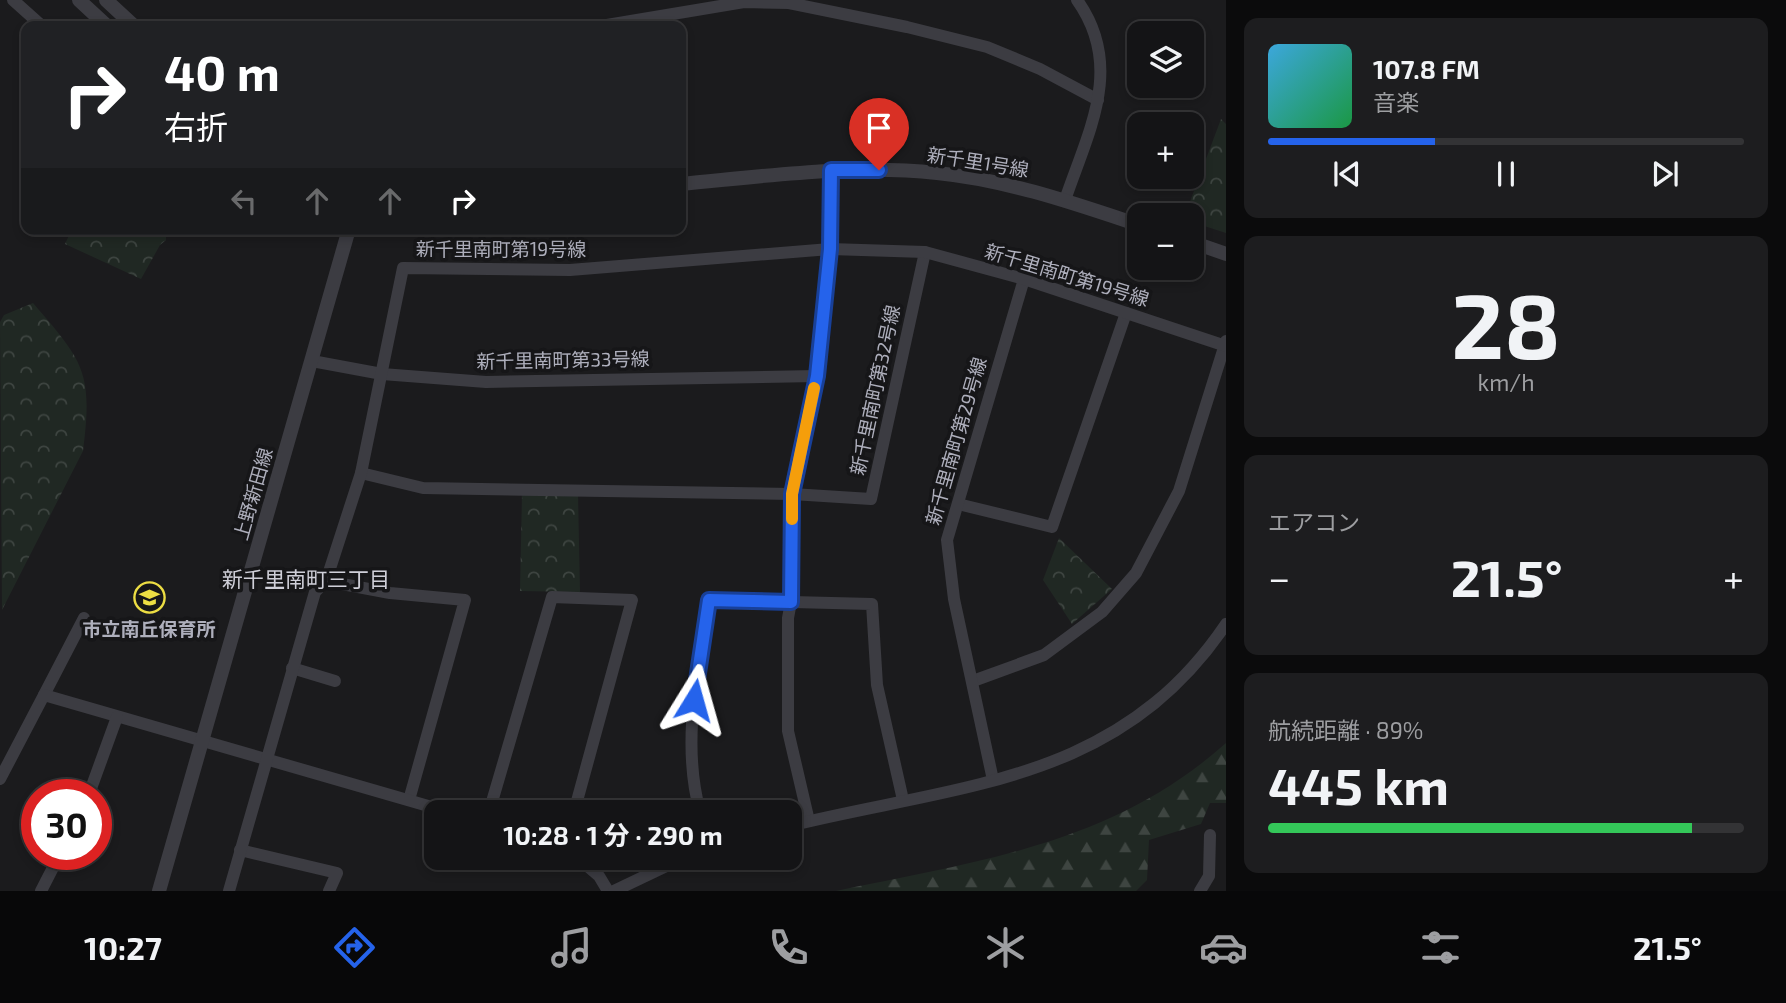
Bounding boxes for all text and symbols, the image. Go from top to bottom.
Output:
map controls [1127,21,1204,280]
button: layers [1127,21,1204,98]
text: 40 m [164,42,280,101]
icon: right [49,49,140,140]
text: 107.8 FM [1373,53,1480,84]
text: 音楽 [1373,88,1419,116]
pin [849,98,909,170]
text: 右折 [164,107,228,145]
icon: arrive [860,109,898,147]
button: + [1127,112,1204,189]
street label: 新千里1号線 [926,142,1031,181]
icon: previous [1328,155,1366,193]
icon: pause [1487,155,1525,193]
icon: next [1646,155,1684,193]
icon: left [225,182,263,220]
icon: ahead [298,182,336,220]
icon: ahead [371,182,409,220]
icon: right [444,182,482,220]
button: − [1127,203,1204,280]
street label: 新千里南町第19号線 [416,237,586,260]
street label: 新千里南町第19号線 [982,239,1152,310]
text: 28 [1451,268,1561,377]
street label: 新千里南町第32号線 [845,303,904,477]
street label: 新千里南町第33号線 [476,346,650,373]
street label: 新千里南町第29号線 [921,354,990,527]
text: km/h [1477,368,1535,396]
street label: 上野新田線 [228,445,277,543]
text: エアコン [1268,508,1360,536]
text: 21.5° [1451,545,1563,607]
text: − [1268,554,1290,600]
text: + [1723,554,1744,600]
district label: 新千里南町三丁目 [222,566,390,591]
school or university icon: 市立南丘保育所 [132,581,166,615]
place label: 市立南丘保育所 [82,617,216,640]
position arrow [657,663,731,737]
text: 航続距離 · 89% [1268,716,1423,744]
text: 445 km [1268,753,1449,815]
speed limit sign: 30 [21,779,112,870]
text: 10:28 · 1 分 · 290 m [503,819,723,850]
icon: directions [330,923,379,972]
icon: music [547,923,596,972]
icon: phone [764,923,813,972]
icon: climate [981,923,1030,972]
icon: car [1199,923,1248,972]
icon: filters [1416,923,1465,972]
text: 10:27 [84,928,162,966]
text: 21.5° [1633,928,1702,966]

